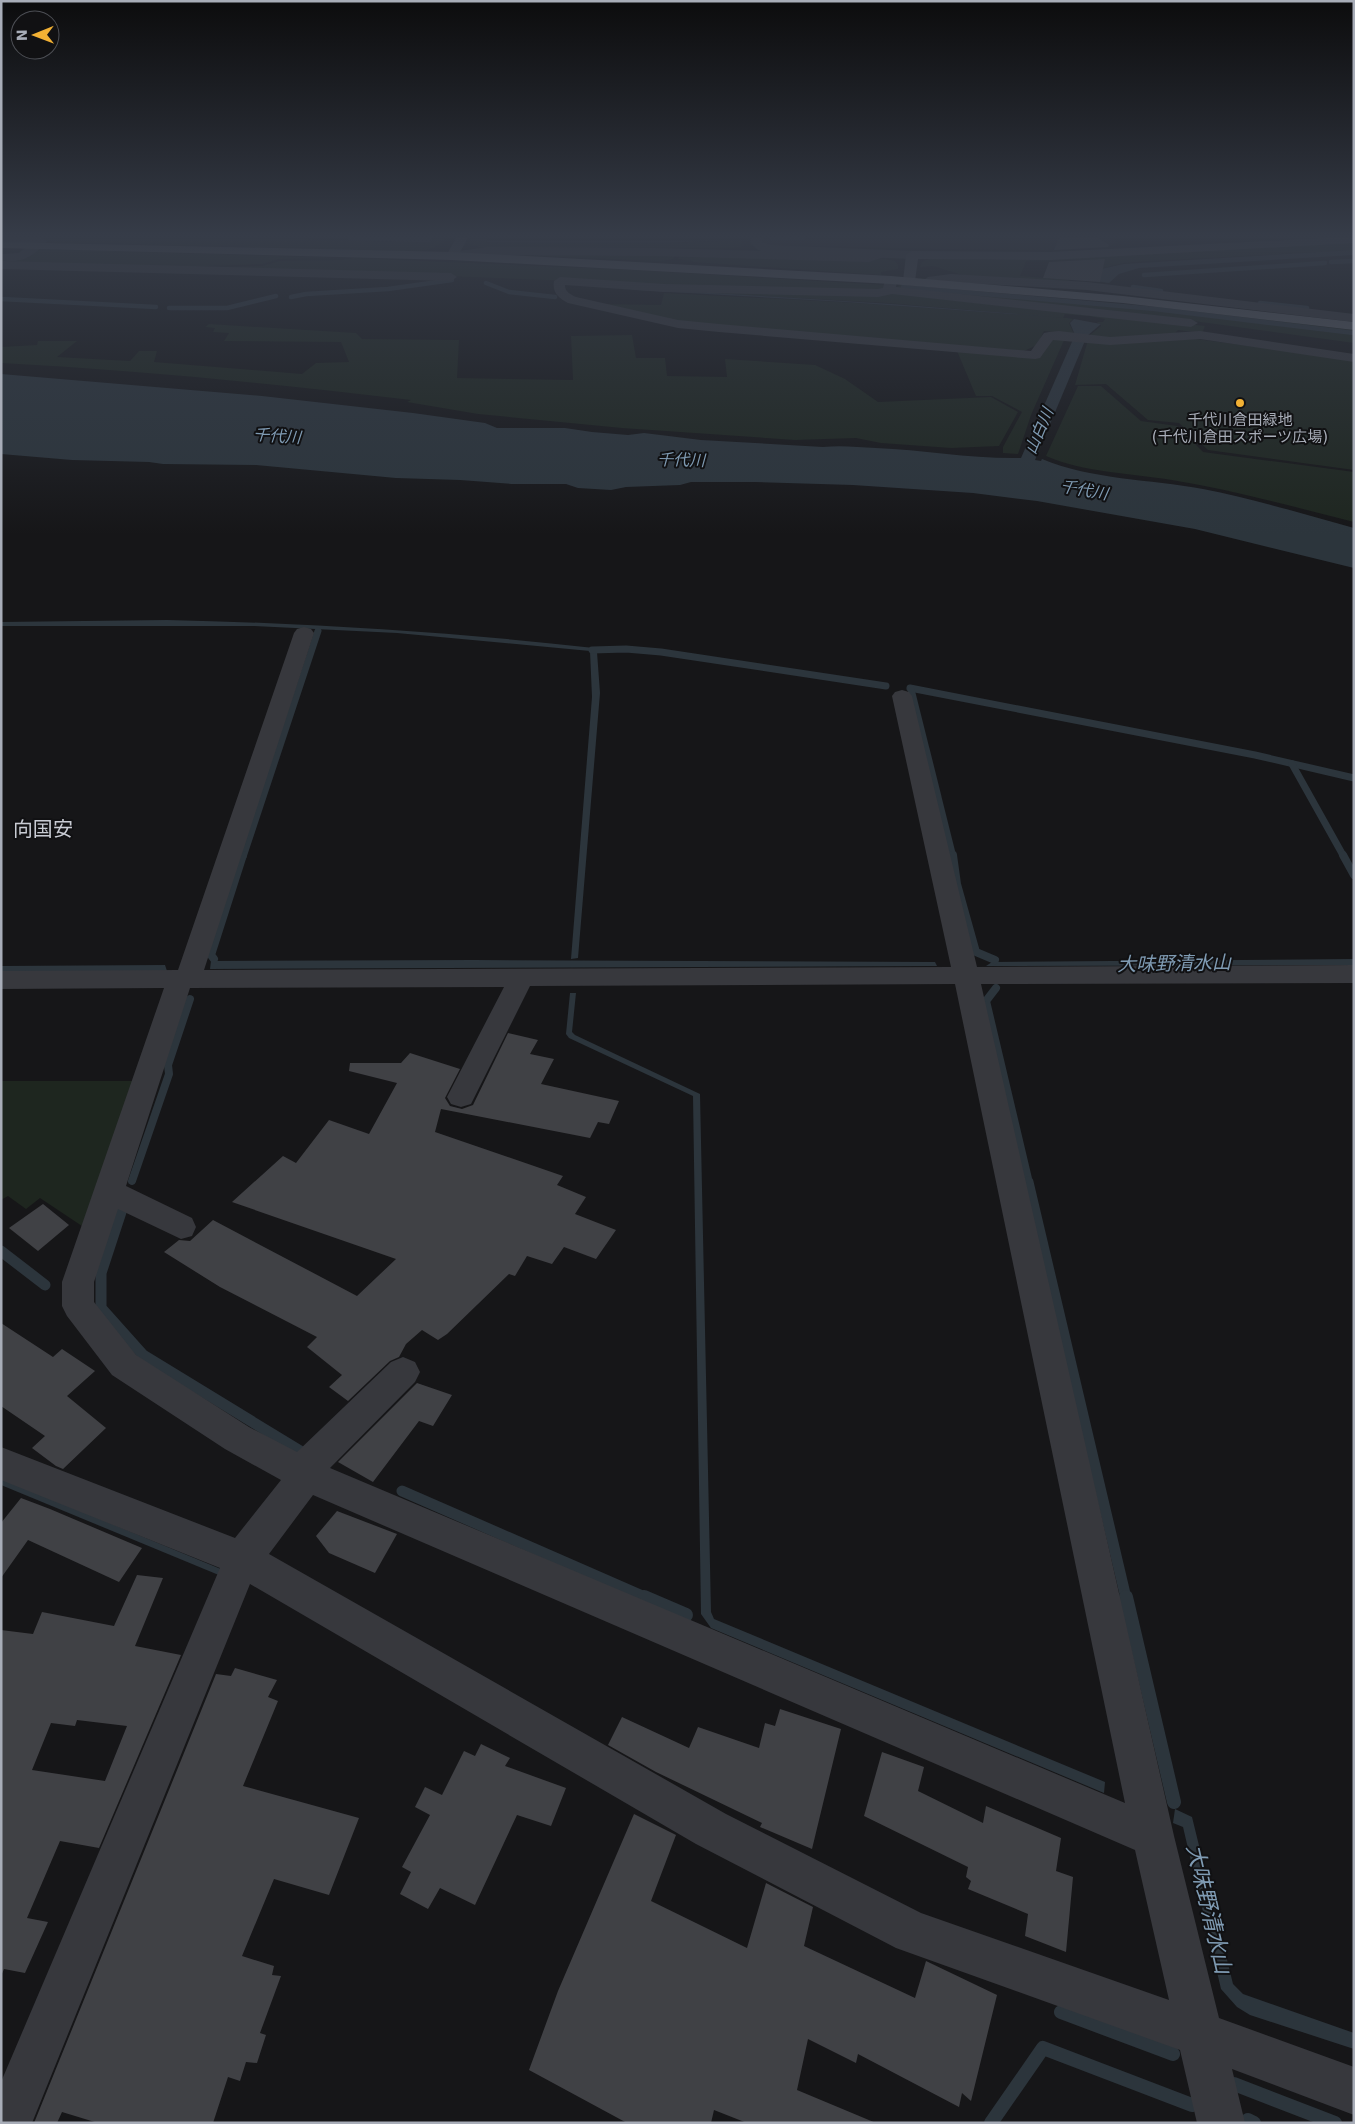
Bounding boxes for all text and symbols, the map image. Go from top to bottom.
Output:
north arrow [10,10,60,60]
text: N [14,29,30,41]
marker: 千代川倉田緑地 (千代川倉田スポーツ広場) [1234,397,1246,409]
water label: 山白川 [1021,403,1058,457]
place label: 千代川倉田緑地 (千代川倉田スポーツ広場) [1152,411,1328,446]
water label: 千代川 [252,425,304,447]
water label: 千代川 [657,450,707,470]
water label: 千代川 [1059,476,1111,504]
district label: 向国安 [13,817,73,841]
water label: 大味野清水山 [1117,951,1232,975]
water label: 大味野清水山 [1182,1842,1236,1978]

